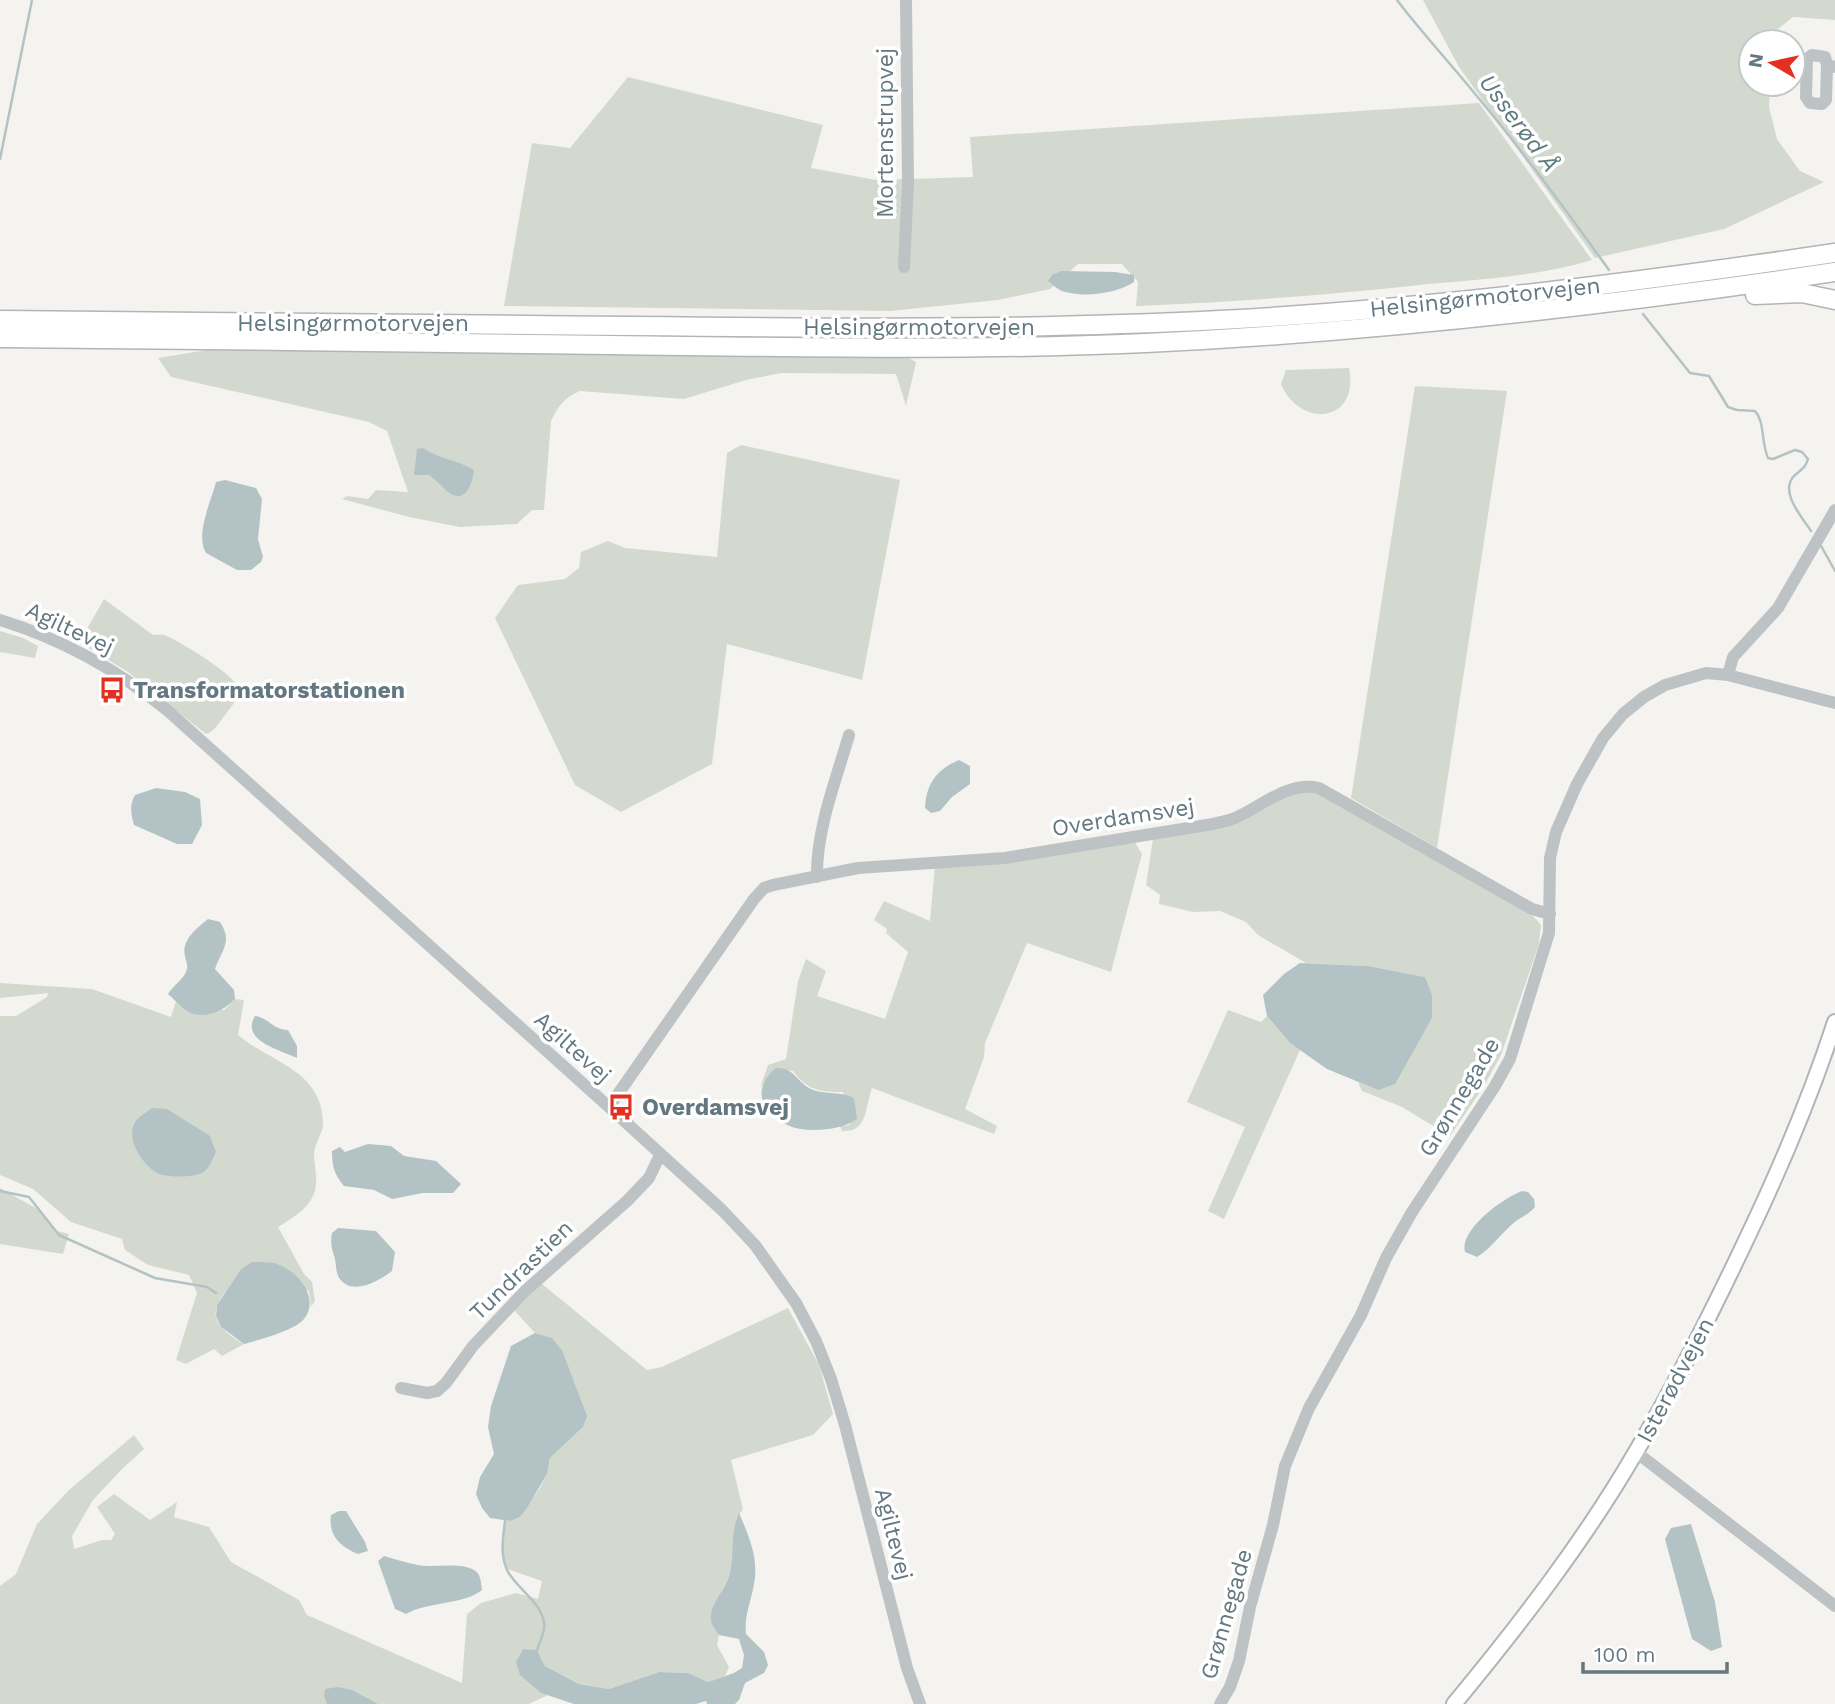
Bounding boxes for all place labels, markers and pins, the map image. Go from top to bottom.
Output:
bus stop icon: Transformatorstationen [97,675,127,705]
place label: Transformatorstationen [133,677,405,704]
bus stop icon: Overdamsvej [606,1092,636,1122]
place label: Overdamsvej [642,1094,789,1121]

